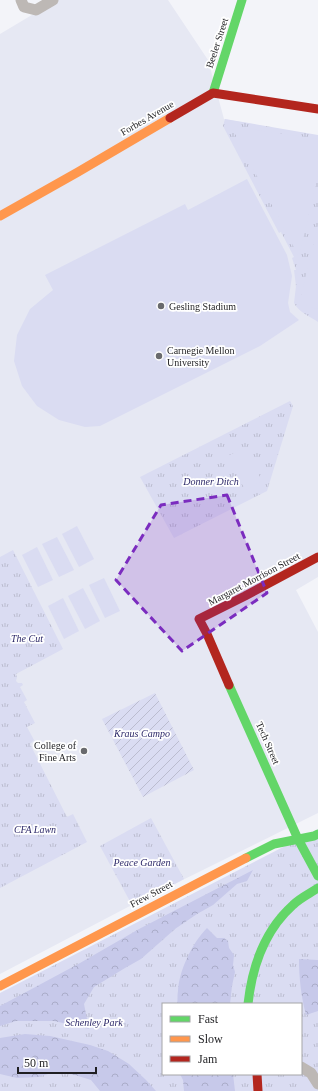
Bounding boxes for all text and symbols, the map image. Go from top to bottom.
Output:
street label: Beeler Street [204,16,230,69]
street label: Forbes Avenue [118,98,176,138]
marker: Gesling Stadium [156,301,166,311]
place label: Gesling Stadium [169,301,236,312]
place label: Carnegie Mellon University [167,345,234,368]
marker: Carnegie Mellon University [154,351,164,361]
park label: Donner Ditch [182,476,239,487]
street label: Margaret Morrison Street [206,550,302,608]
park label: The Cut [11,633,43,644]
street label: Tech Street [254,720,282,766]
park label: Kraus Campo [113,728,170,739]
place label: College of Fine Arts [34,740,77,763]
marker: College of Fine Arts [79,746,89,756]
park label: CFA Lawn [14,824,56,835]
park label: Peace Garden [112,857,171,868]
street label: Frew Street [128,878,174,910]
legend [162,1003,302,1075]
text: Fast [198,1012,219,1026]
park label: Schenley Park [65,1017,123,1028]
text: Slow [198,1032,223,1046]
scale bar [18,1049,96,1075]
text: Jam [198,1052,218,1066]
text: 50 m [24,1056,49,1070]

